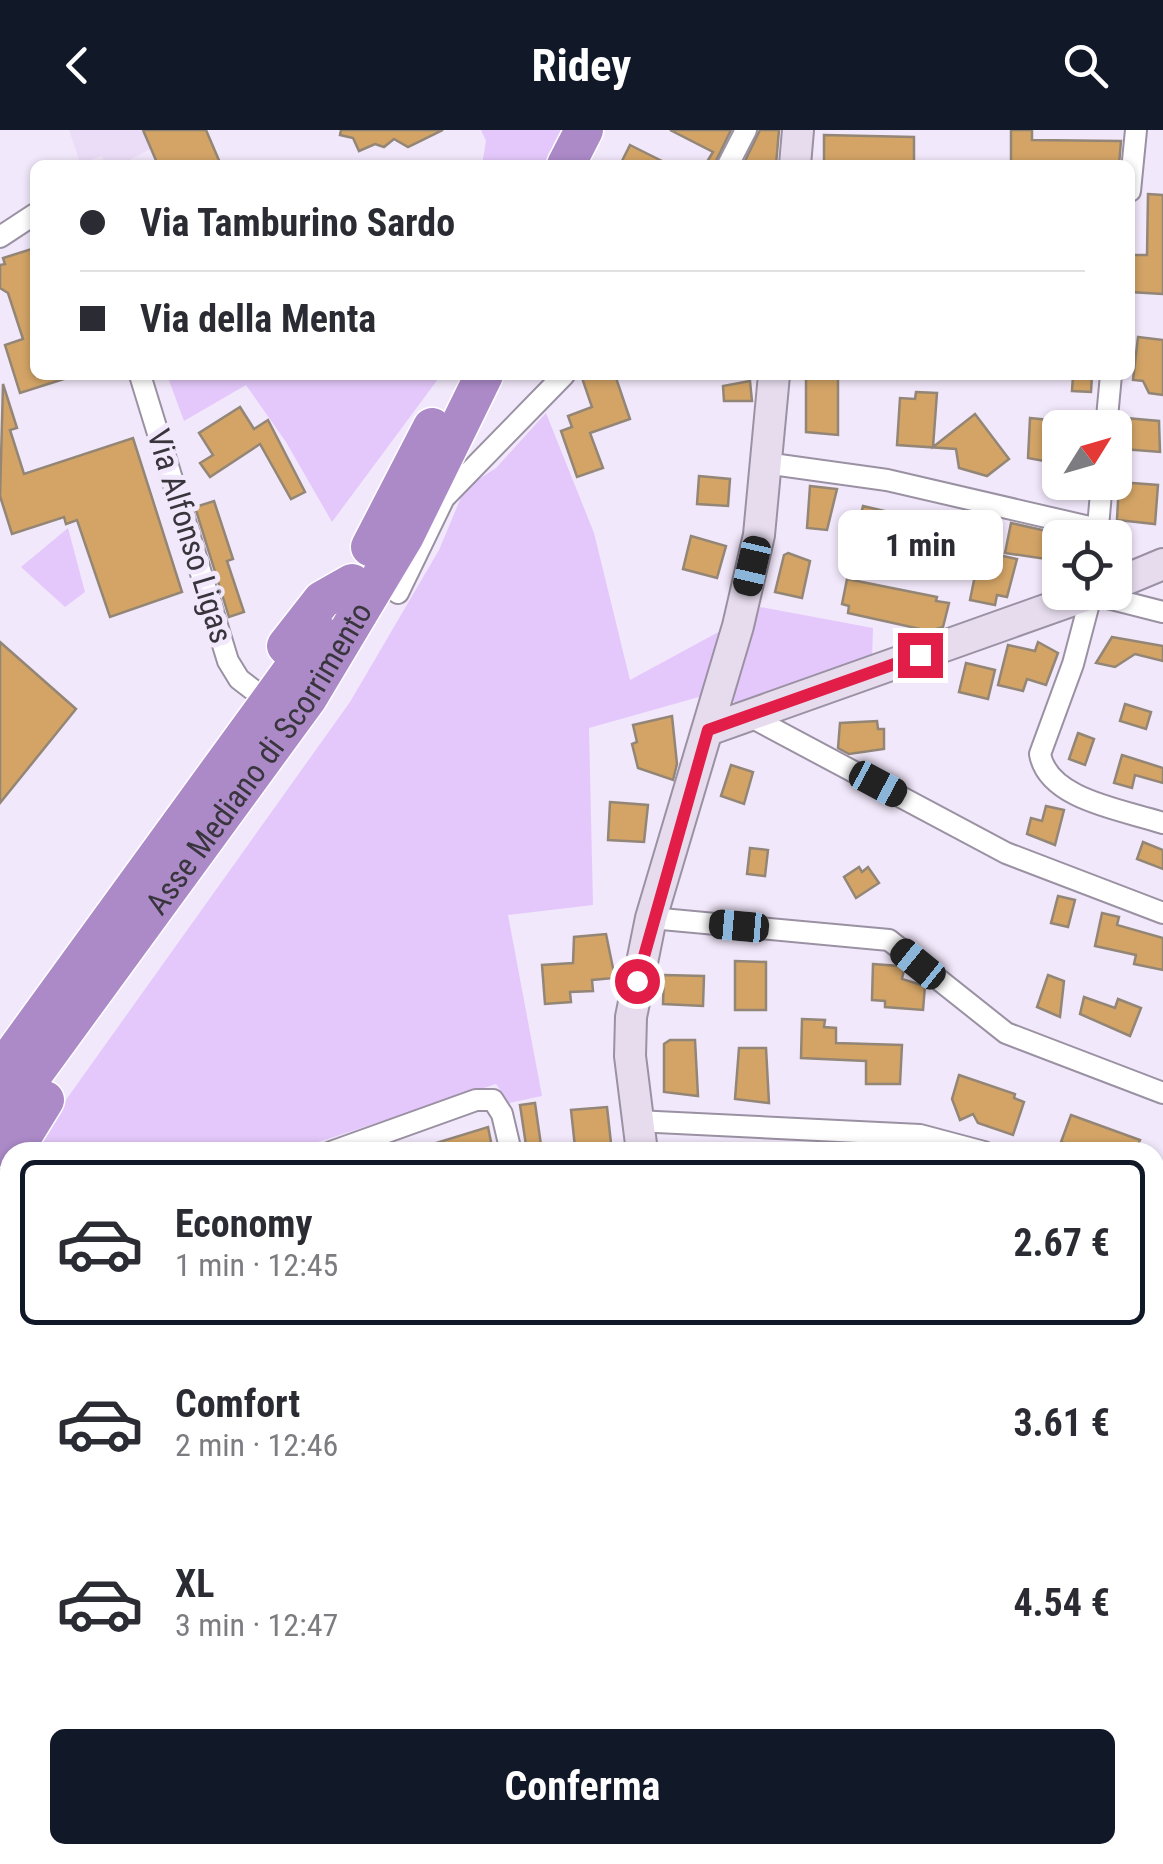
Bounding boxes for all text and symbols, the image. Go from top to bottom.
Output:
icon: back [50,38,105,93]
icon: search [1058,38,1113,93]
text: Ridey [532,39,631,92]
text: Via Tamburino Sardo [140,201,455,245]
text: Via della Menta [140,297,376,341]
north arrow [1042,410,1132,500]
map controls [1042,410,1132,610]
street label: Via Alfonso Ligas [139,424,241,648]
callout: 1 min [838,510,1002,580]
button: locate [1042,520,1132,610]
text: 1 min [885,526,956,564]
car [731,533,773,599]
street label: Asse Mediano di Scorrimento [138,595,380,922]
route end [898,633,943,678]
car [844,757,912,811]
car [708,908,770,944]
car [885,933,951,995]
route start [615,959,660,1004]
icon: car [55,1198,145,1288]
text: Economy [175,1202,312,1246]
text: 2.67 € [1013,1221,1110,1265]
text: 1 min · 12:45 [175,1246,338,1284]
icon: car [55,1378,145,1468]
text: Comfort [175,1382,300,1426]
text: 3.61 € [1013,1401,1110,1445]
text: 2 min · 12:46 [175,1426,338,1464]
icon: car [55,1558,145,1648]
text: XL [175,1562,214,1606]
text: 4.54 € [1013,1581,1110,1625]
text: 3 min · 12:47 [175,1606,338,1644]
button: Conferma [50,1729,1115,1844]

